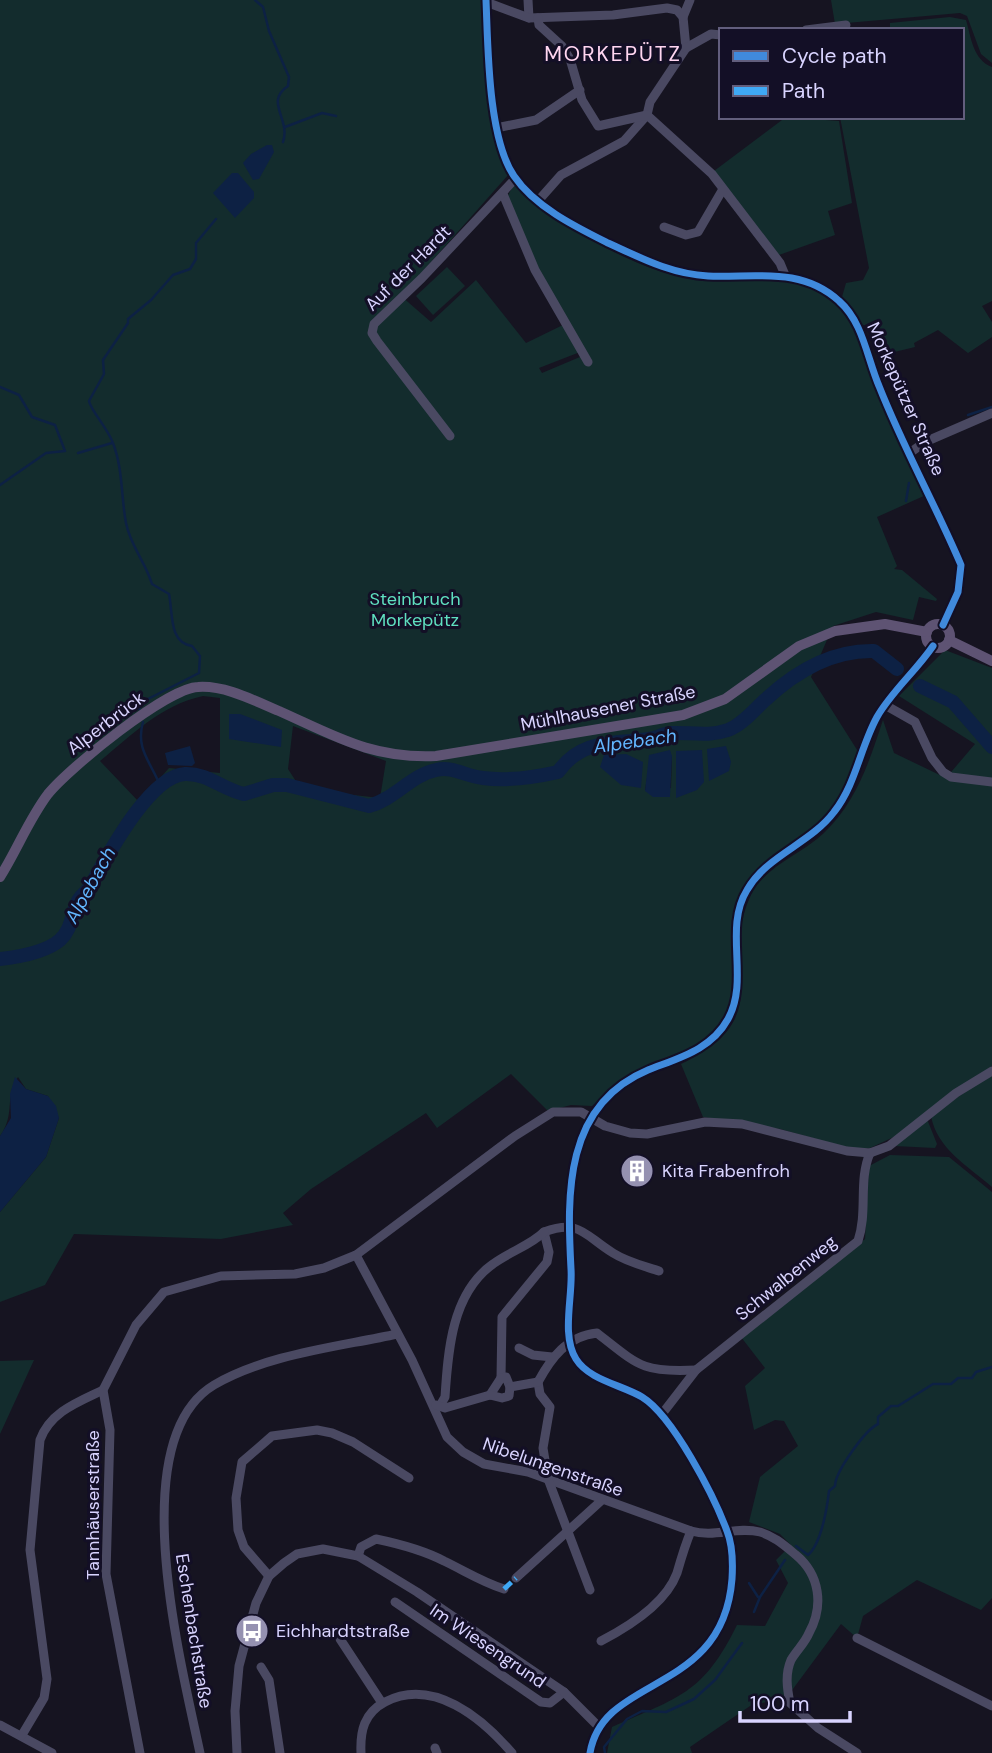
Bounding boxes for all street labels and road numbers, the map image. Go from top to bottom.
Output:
street label: Auf der Hardt [360,220,456,316]
street label: Morkepützer Straße [861,319,951,479]
street label: Mühlhausener Straße [519,679,697,737]
street label: Alperbrück [62,686,150,760]
street label: Schwalbenweg [730,1230,842,1326]
street label: Tannhäuserstraße [81,1430,105,1580]
street label: Nibelungenstraße [480,1432,626,1502]
street label: Eschenbachstraße [170,1552,218,1710]
street label: Im Wiesengrund [425,1598,551,1694]

